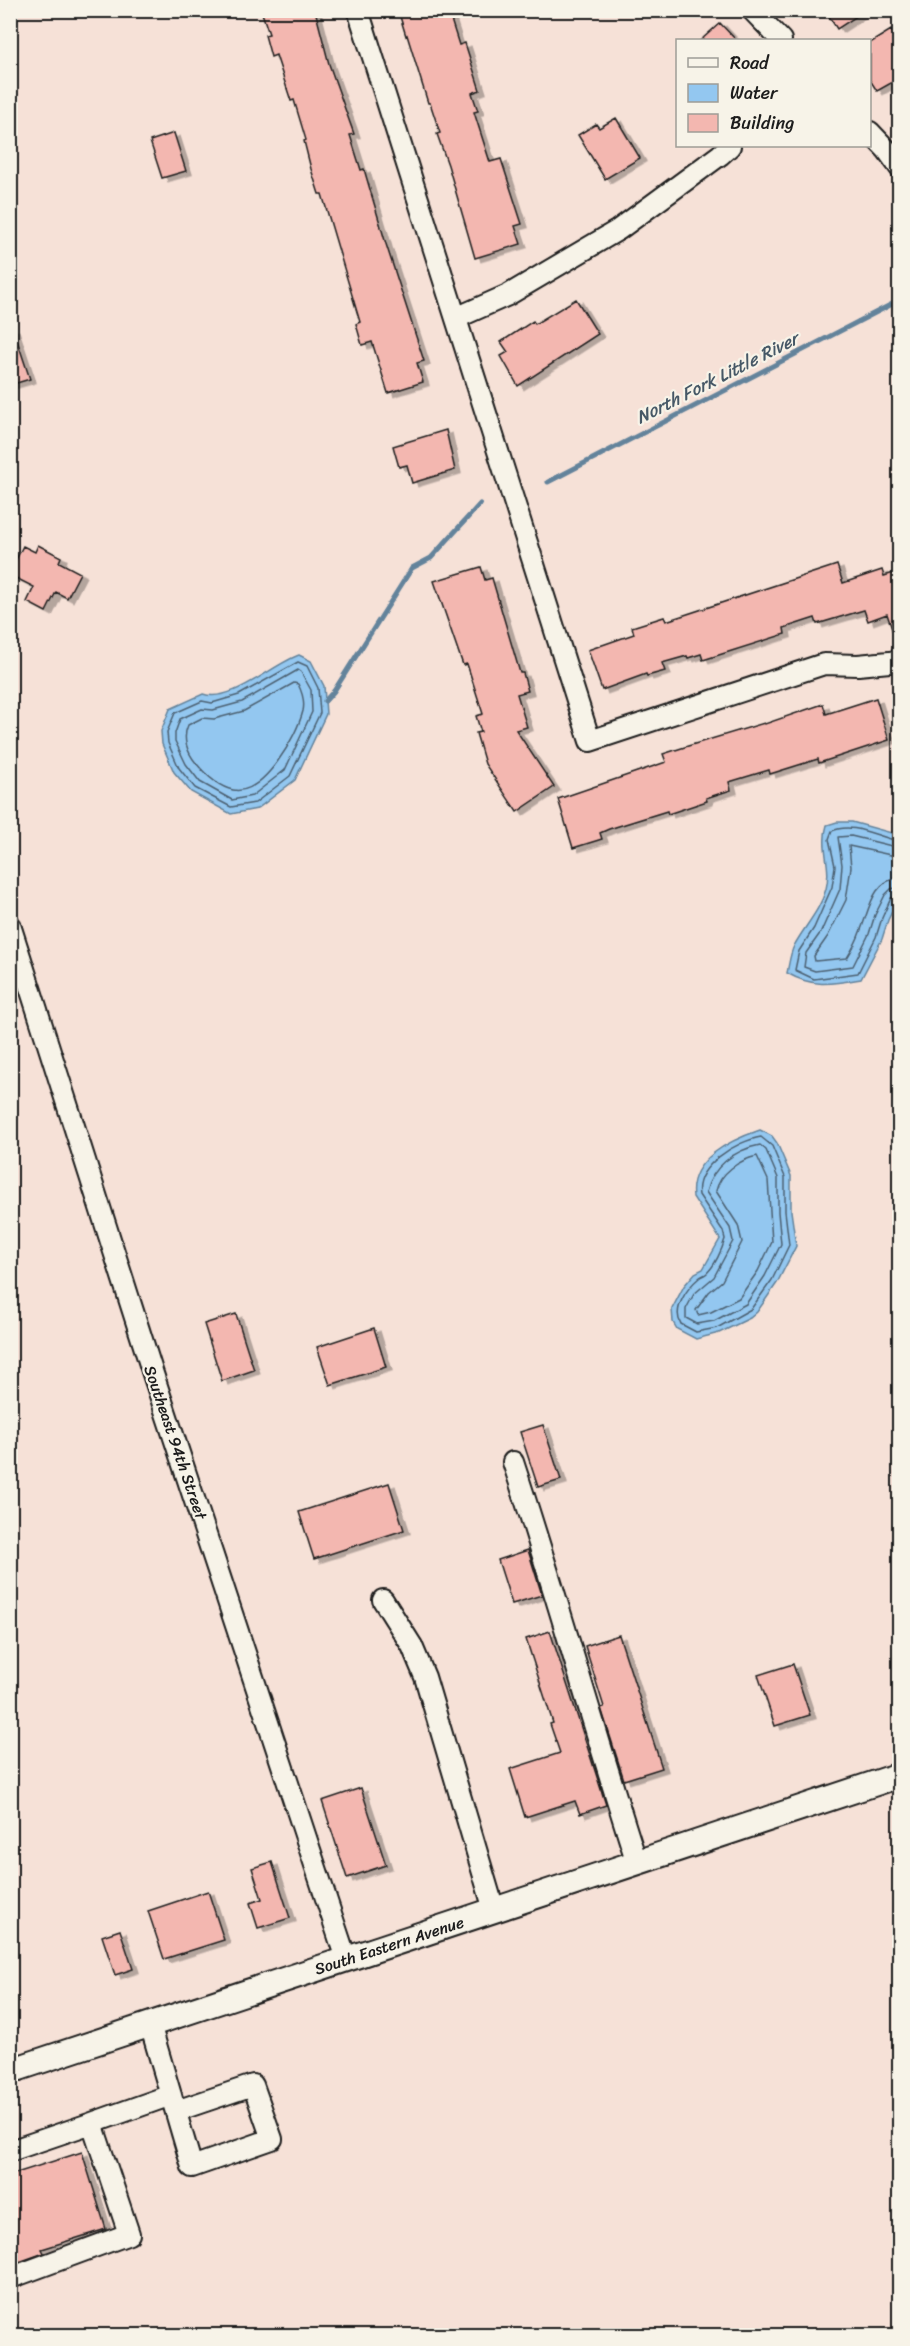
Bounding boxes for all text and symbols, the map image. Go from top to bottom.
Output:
legend [676,39,871,147]
text: Road [730,47,770,79]
text: Water [730,77,779,109]
text: Building [730,107,794,139]
water label: North Fork Little River [630,321,807,433]
street label: Southeast 94th Street [136,1361,216,1524]
street label: South Eastern Avenue [311,1908,468,1983]

